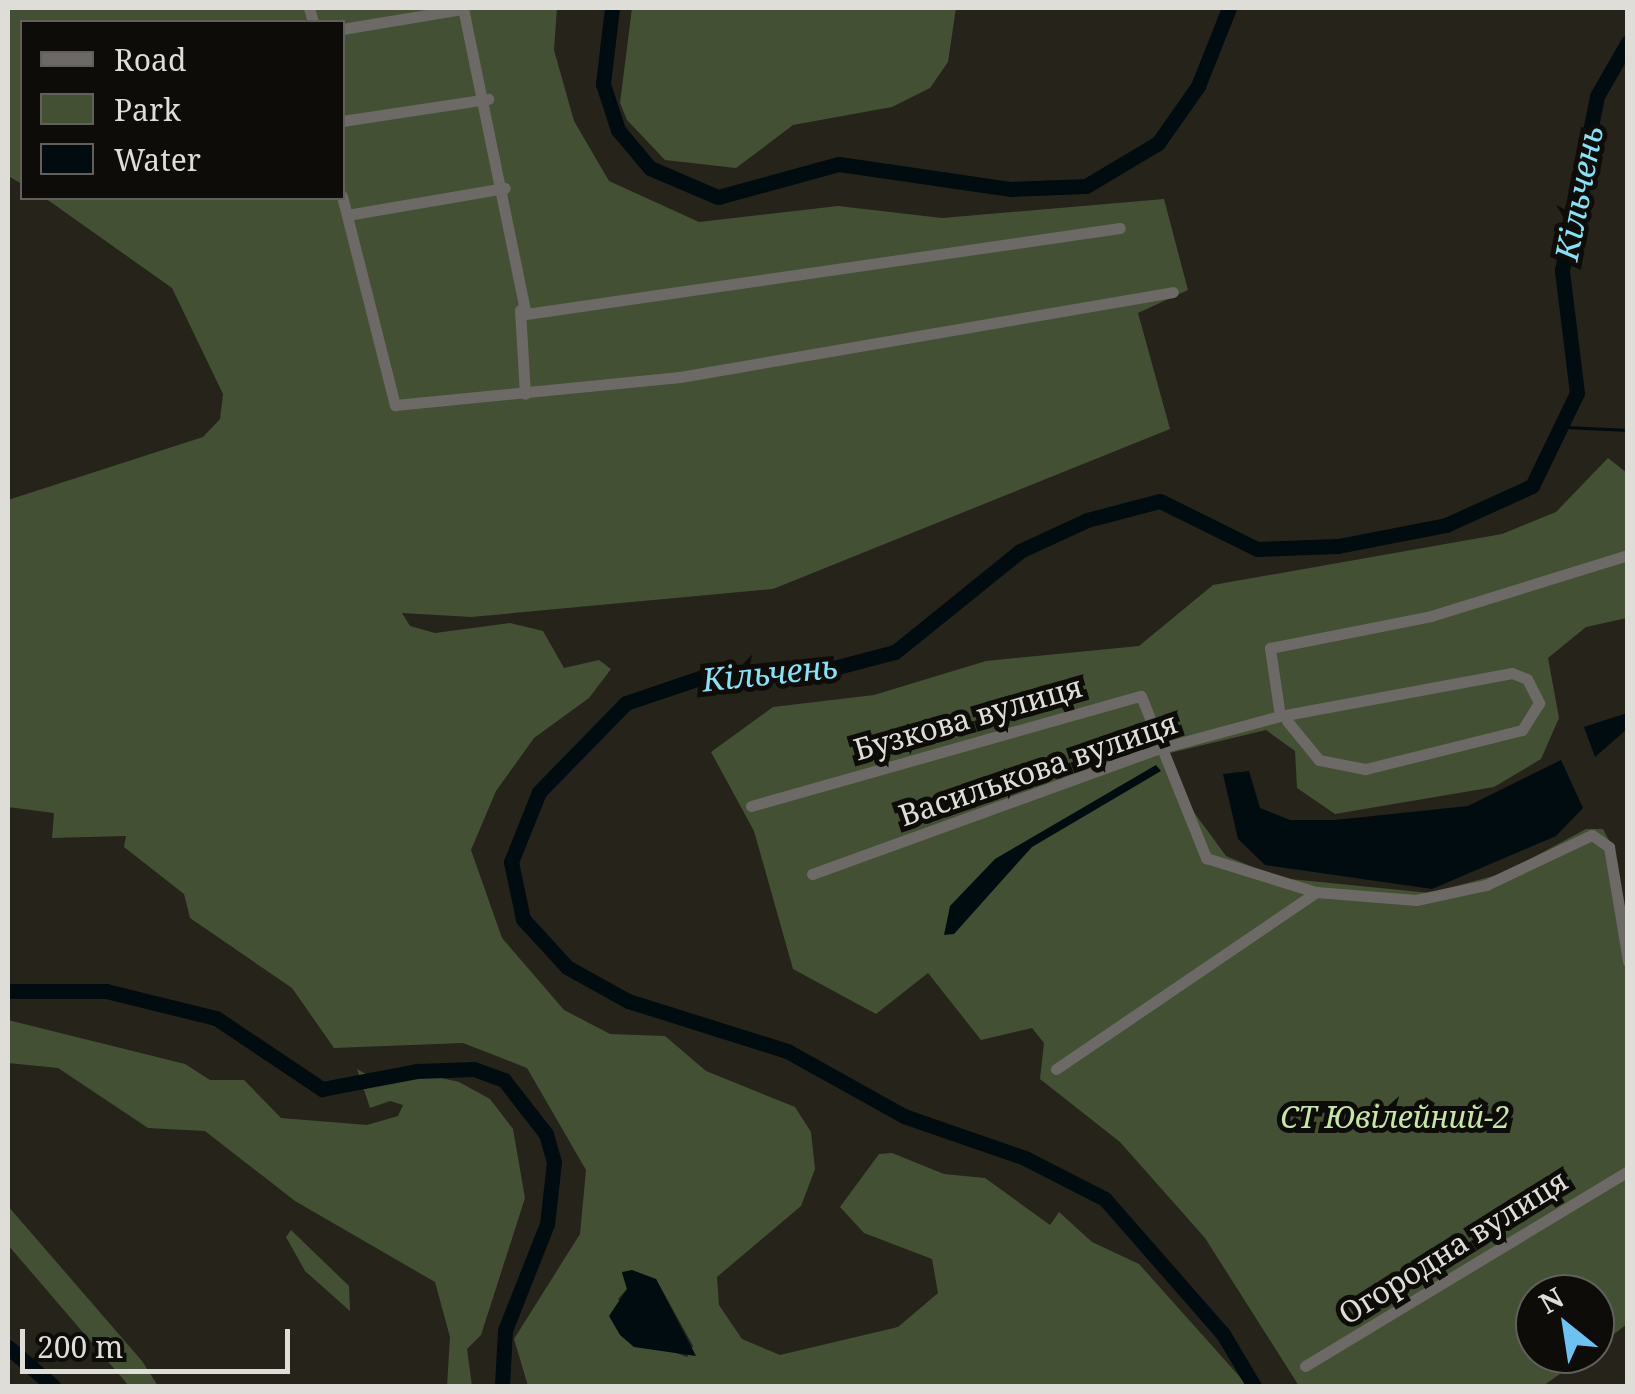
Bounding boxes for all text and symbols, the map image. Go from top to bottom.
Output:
legend [20,20,345,200]
text: Road [114,39,186,80]
text: Park [114,89,181,130]
water label: Кільчень [1547,122,1611,264]
text: Water [114,139,201,180]
water label: Кільчень [700,647,840,699]
street label: Бузкова вулиця [850,668,1086,768]
street label: Василькова вулиця [894,704,1182,834]
park label: СT Ювілейний-2 [1280,1099,1510,1135]
street label: Огородна вулиця [1332,1162,1574,1332]
north arrow [1515,1274,1615,1374]
text: N [1532,1278,1570,1322]
scale bar [25,1309,295,1371]
text: 200 m [37,1326,123,1367]

